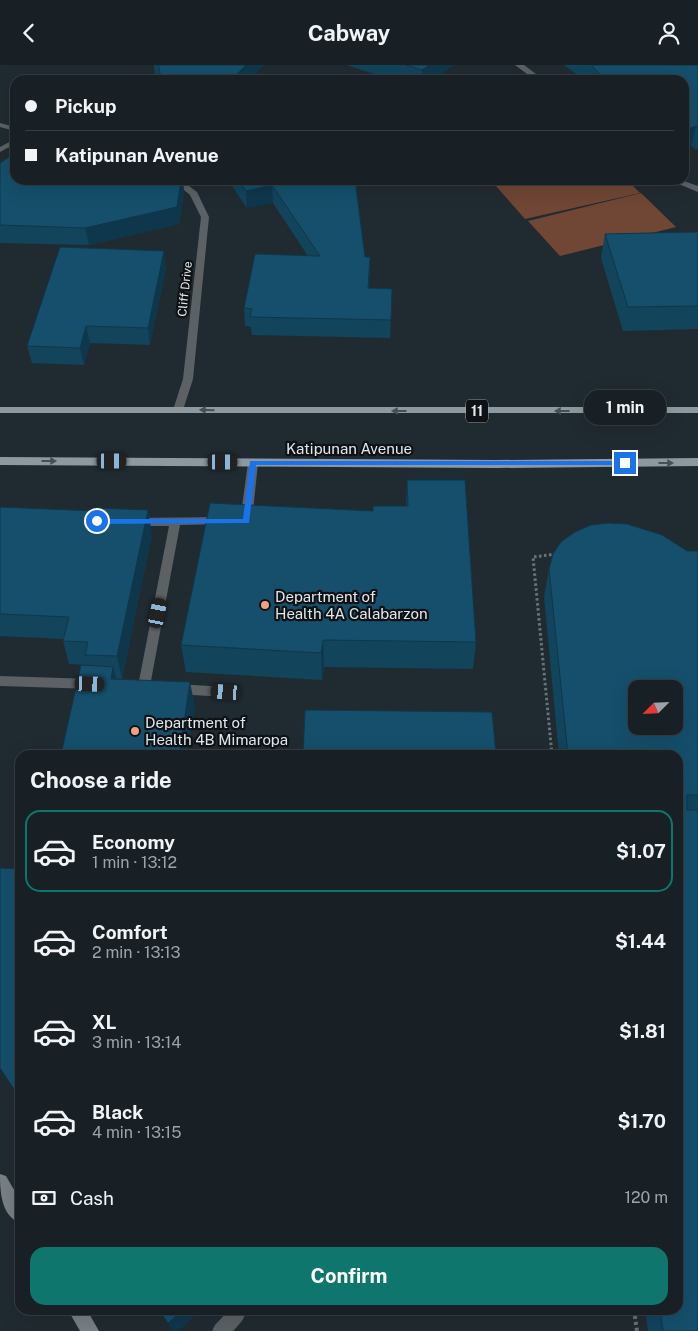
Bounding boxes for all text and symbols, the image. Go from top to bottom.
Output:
icon: back [15,19,43,47]
icon: person [655,19,683,47]
text: Cabway [308,20,390,46]
text: Pickup [55,95,117,117]
text: Katipunan Avenue [55,144,219,166]
street label: Cliff Drive [175,260,195,317]
callout: 1 min [584,391,666,425]
text: 1 min [606,398,644,417]
road number: 11 [466,399,488,423]
one-way arrow [199,406,215,414]
one-way arrow [391,407,407,415]
one-way arrow [554,407,570,415]
street label: Katipunan Avenue [286,440,412,457]
route end [614,452,636,474]
car [97,454,127,469]
car [208,455,238,470]
one-way arrow [41,457,57,465]
one-way arrow [658,459,674,467]
route start [86,510,108,532]
place label: Department of Health 4A Calabarzon [275,588,428,622]
car [147,597,168,629]
marker: Department of Health 4A Calabarzon [259,599,271,611]
car [74,676,105,692]
north arrow [628,680,682,735]
map controls [628,680,683,735]
car [210,683,241,701]
place label: Department of Health 4B Mimaropa [145,714,288,748]
marker: Department of Health 4B Mimaropa [129,725,141,737]
text: Choose a ride [30,767,172,793]
icon: car [32,829,77,874]
text: Economy [92,831,175,853]
text: $1.07 [616,840,666,862]
text: 1 min · 13:12 [92,853,177,872]
icon: car [32,919,77,964]
text: Comfort [92,921,168,943]
text: $1.44 [615,930,666,952]
text: 2 min · 13:13 [92,943,181,962]
icon: car [32,1009,77,1054]
text: XL [92,1011,117,1033]
text: $1.81 [619,1020,666,1042]
text: 3 min · 13:14 [92,1033,181,1052]
icon: car [32,1099,77,1144]
text: Black [92,1101,143,1123]
text: $1.70 [617,1110,666,1132]
text: 4 min · 13:15 [92,1123,181,1142]
icon: cash [30,1184,58,1212]
text: Cash [70,1187,114,1209]
text: 120 m [624,1188,668,1207]
button: Confirm [30,1247,668,1305]

